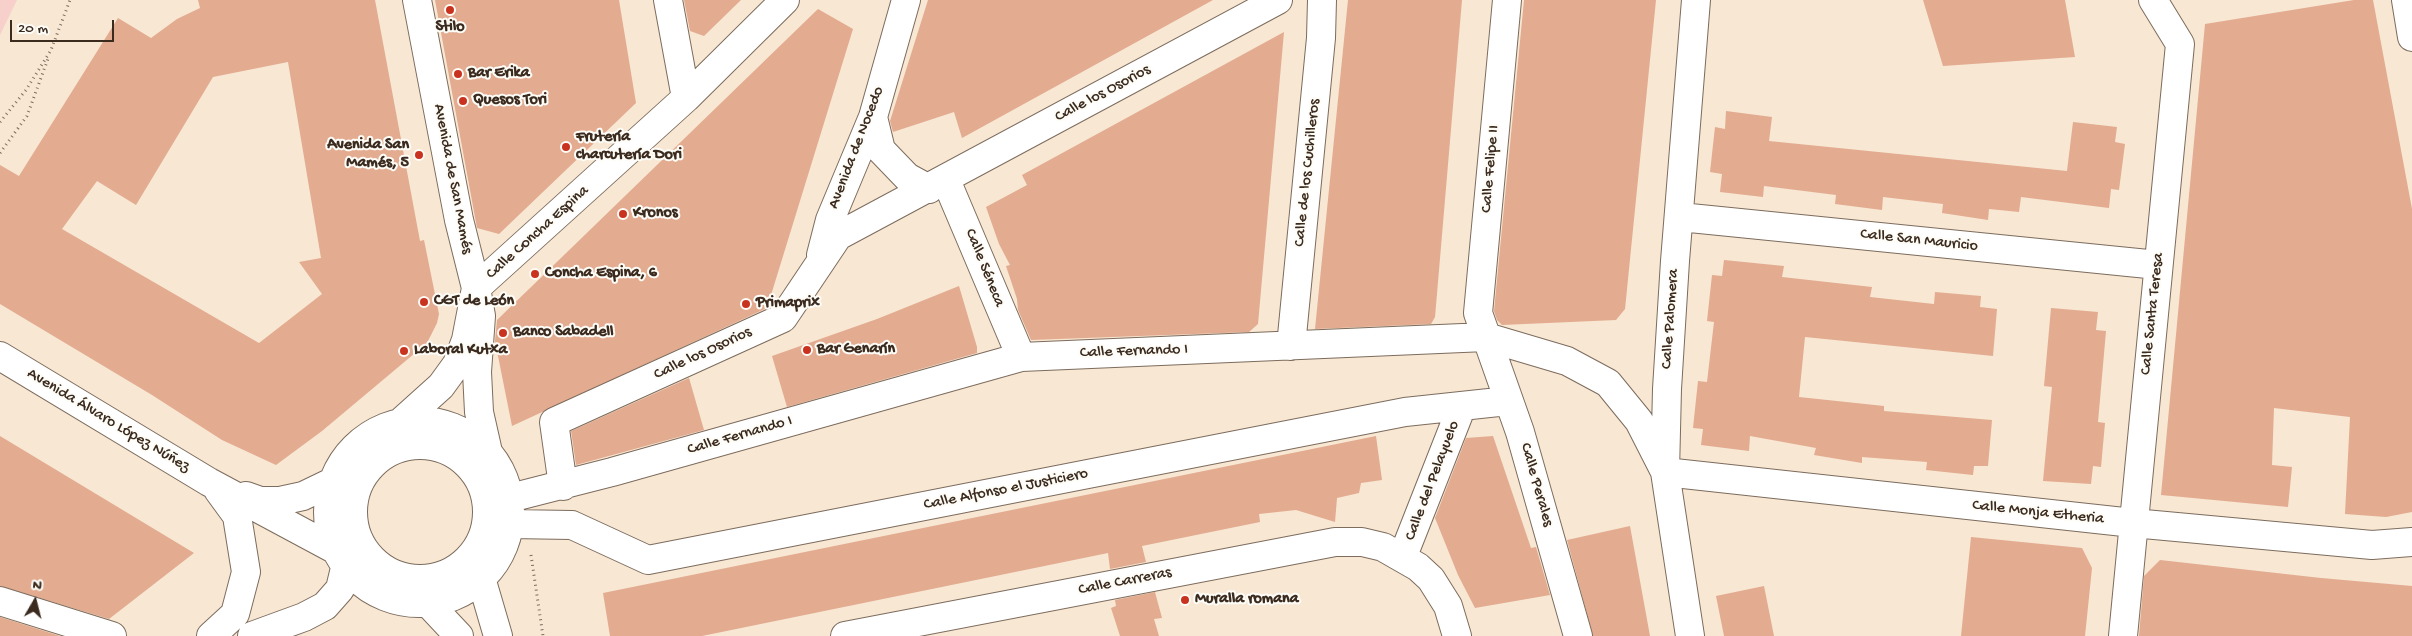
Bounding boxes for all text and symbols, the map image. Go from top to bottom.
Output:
marker: Stilo [444,4,456,16]
scale bar [12,10,116,42]
place label: Stilo [435,18,465,38]
text: 20 m [18,20,48,38]
street label: Calle los Osorios [1052,61,1154,127]
place label: Bar Erika [468,64,530,84]
marker: Bar Erika [452,68,464,80]
street label: Avenida de Nocedo [825,84,889,212]
place label: Quesos Tori [473,91,547,111]
marker: Quesos Tori [457,95,469,107]
street label: Calle de los Cuchilleros [1291,98,1325,248]
street label: Avenida de San Mamés [428,102,476,256]
street label: Calle Felipe II [1478,124,1504,214]
place label: Frutería charcutería Dori [576,128,682,166]
place label: Avenida San Mamés, 5 [327,136,409,174]
marker: Frutería charcutería Dori [560,141,572,153]
marker: Avenida San Mamés, 5 [413,149,425,161]
street label: Calle Concha Espina [483,182,593,284]
place label: Kronos [633,204,678,224]
marker: Kronos [617,208,629,220]
street label: Calle San Mauricio [1859,225,1979,257]
street label: Calle Séneca [960,226,1008,310]
street label: Calle Santa Teresa [2137,252,2169,376]
place label: Concha Espina, 6 [545,264,657,284]
marker: Concha Espina, 6 [529,268,541,280]
street label: Calle Palomera [1658,268,1684,370]
place label: CGT de León [434,292,514,312]
place label: Primaprix [756,294,820,314]
marker: CGT de León [418,296,430,308]
marker: Primaprix [740,298,752,310]
place label: Banco Sabadell [513,323,614,343]
street label: Calle los Osorios [651,323,755,385]
marker: Banco Sabadell [497,327,509,339]
place label: Bar Genarín [817,340,895,360]
place label: Laboral Kutxa [414,341,508,361]
street label: Calle Fernando I [1080,341,1188,363]
marker: Bar Genarín [801,344,813,356]
marker: Laboral Kutxa [398,345,410,357]
street label: Avenida Álvaro López Núñez [23,365,193,477]
street label: Calle Fernando I [685,412,795,460]
street label: Calle del Pelayuelo [1401,418,1465,544]
street label: Calle Perales [1515,441,1557,529]
street label: Calle Alfonso el Justiciero [922,465,1090,515]
street label: Calle Monja Etheria [1971,497,2105,529]
street label: Calle Carreras [1077,564,1173,600]
north arrow [10,576,60,626]
text: N [31,577,43,595]
place label: Muralla romana [1195,590,1299,610]
marker: Muralla romana [1179,594,1191,606]

